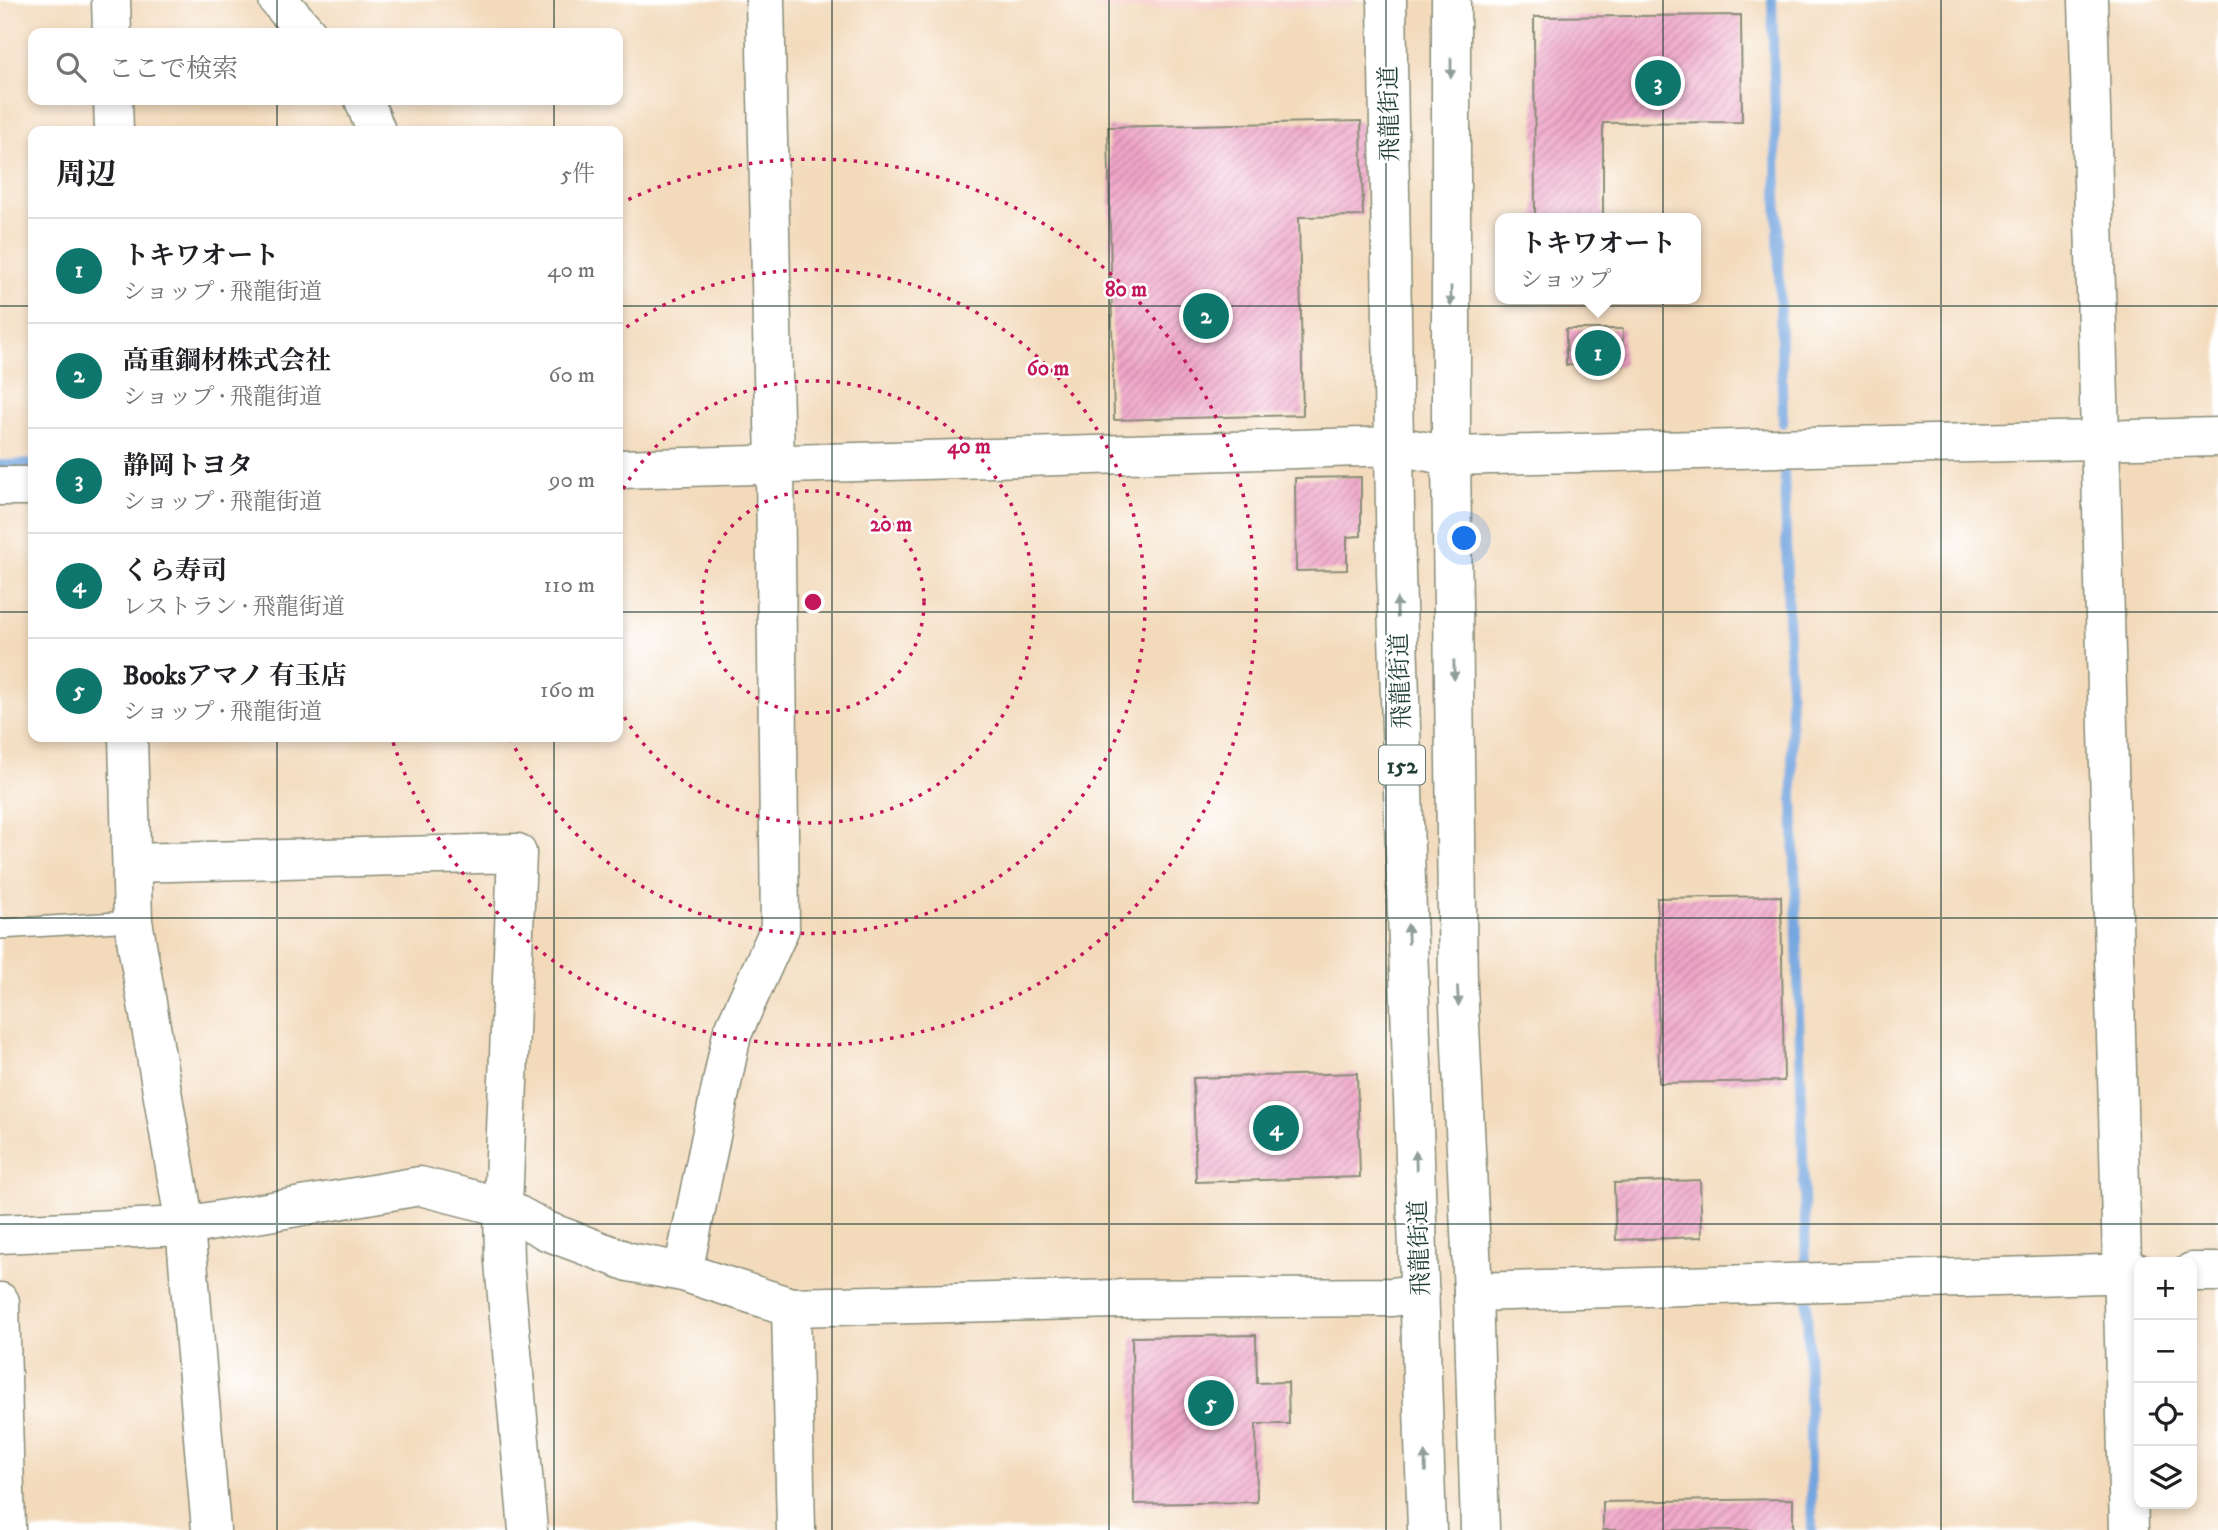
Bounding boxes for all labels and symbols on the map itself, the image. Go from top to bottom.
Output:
one-way arrow [1445,57,1457,79]
pin: 3 [1635,57,1681,109]
street label: 飛龍街道 [1374,66,1406,162]
text: 80 m [1105,277,1147,303]
one-way arrow [1445,285,1457,307]
pin: 2 [1183,290,1229,342]
pin: 1 [1575,327,1621,379]
text: 60 m [1027,356,1069,382]
text: 40 m [947,434,991,460]
text: 20 m [870,512,912,538]
your location [1447,521,1481,555]
centre of rings [801,590,825,614]
one-way arrow [1392,597,1403,619]
street label: 飛龍街道 [1384,632,1418,729]
one-way arrow [1448,659,1460,681]
road number: 152 [1379,746,1425,785]
one-way arrow [1403,922,1414,944]
one-way arrow [1453,985,1464,1007]
pin: 4 [1253,1102,1299,1154]
one-way arrow [1410,1150,1422,1172]
street label: 飛龍街道 [1403,1199,1437,1296]
pin: 5 [1188,1377,1234,1429]
one-way arrow [1420,1451,1431,1473]

